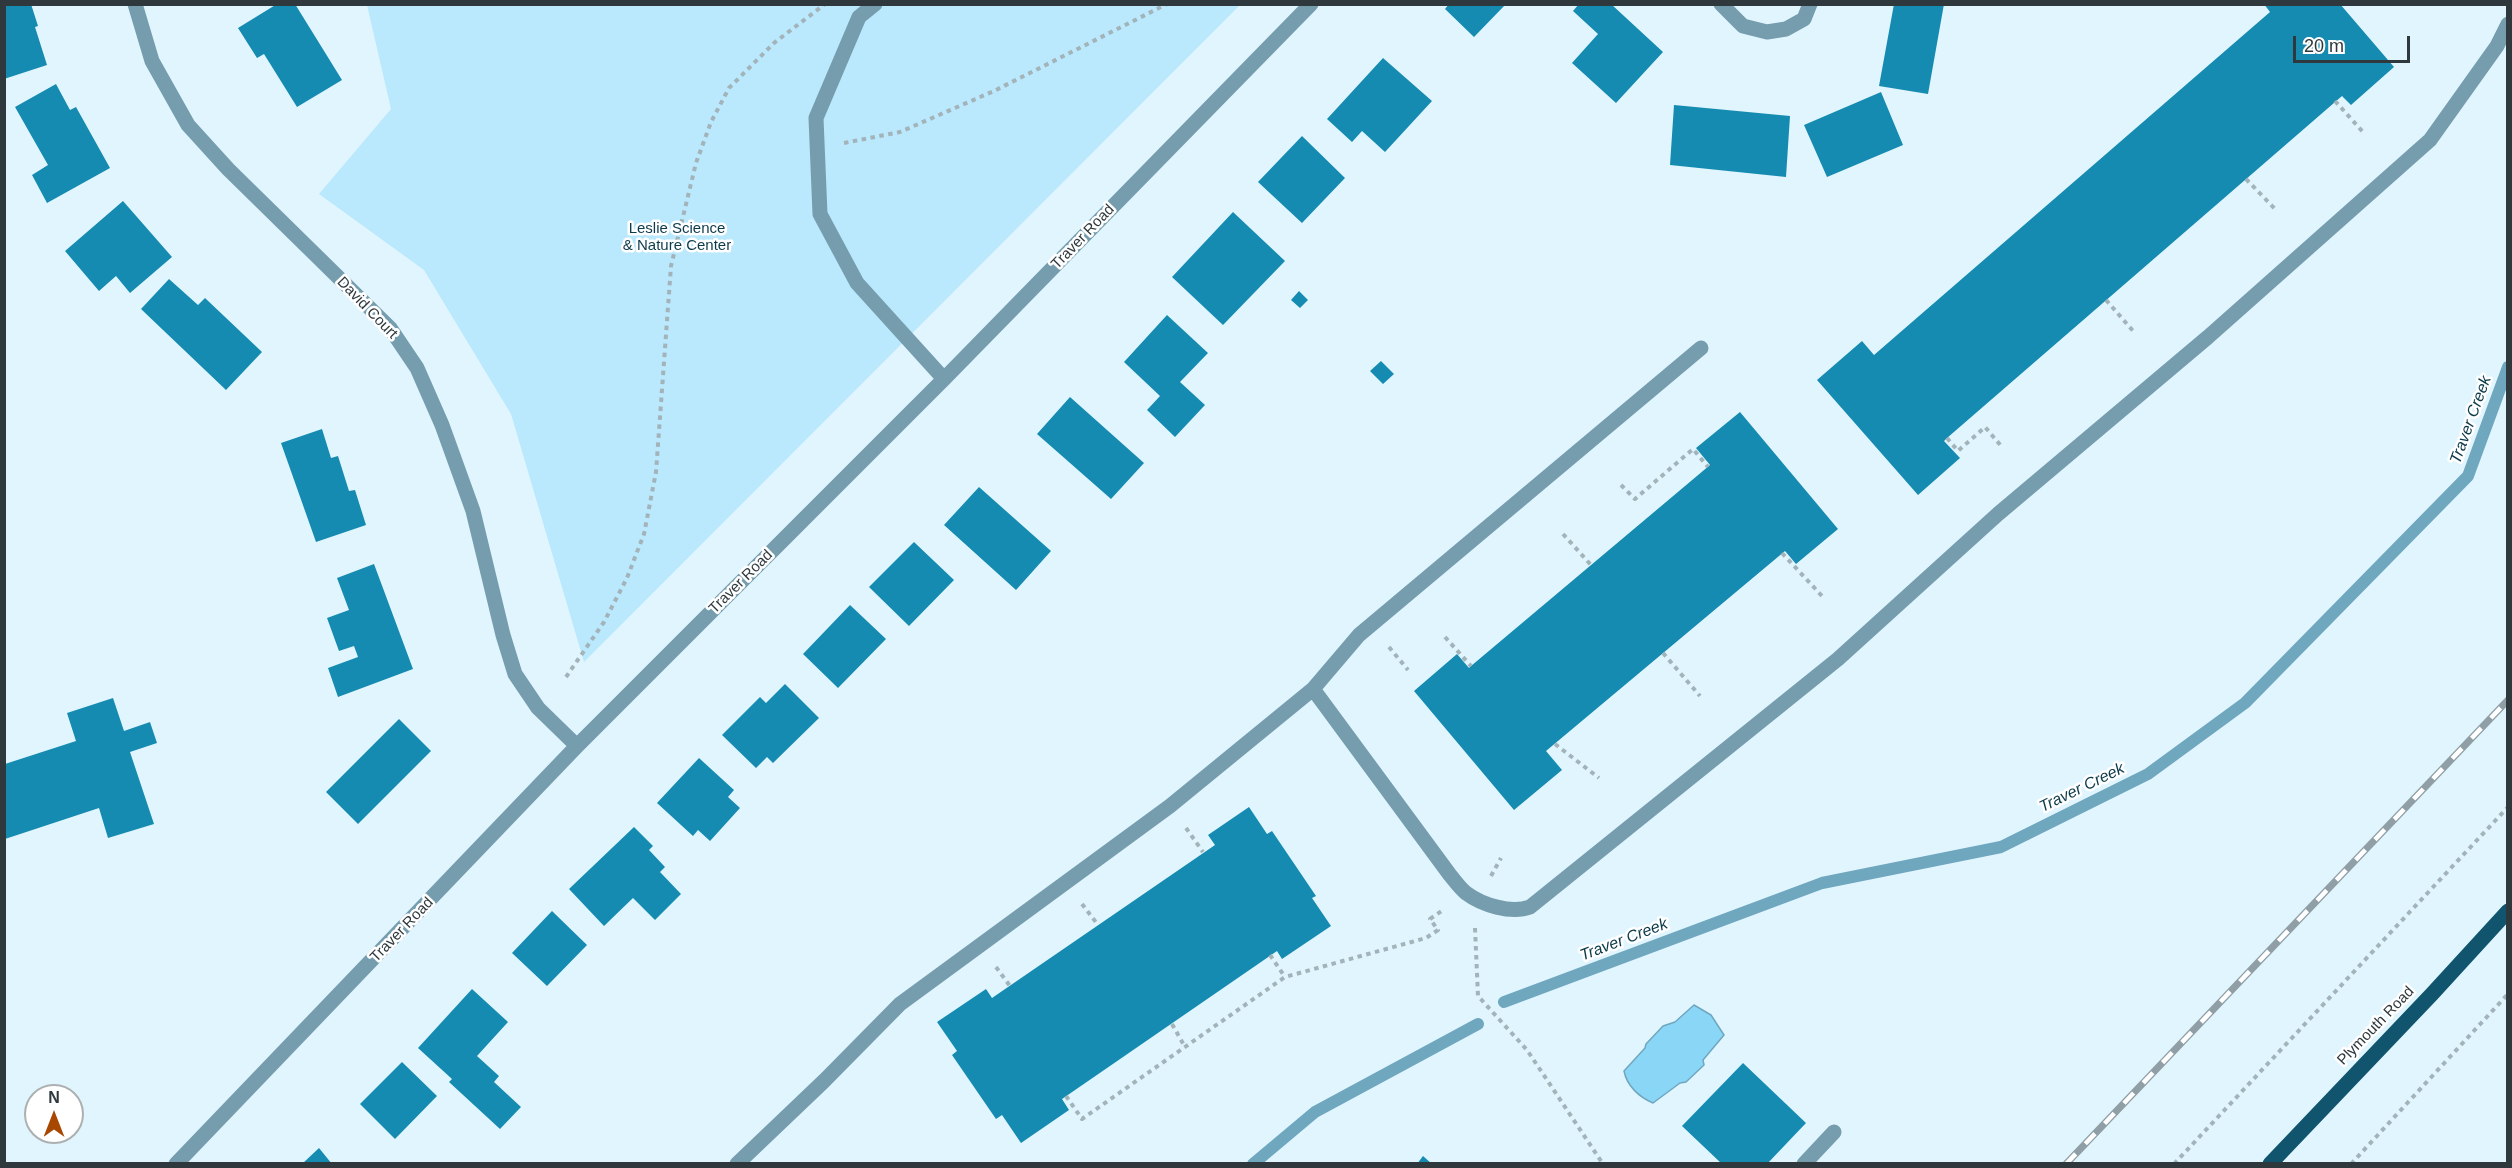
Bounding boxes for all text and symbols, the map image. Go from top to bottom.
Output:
scale bar [2296,24,2413,62]
text: 20 m [2304,36,2344,56]
street label: Traver Road [1048,201,1118,273]
park label: Leslie Science & Nature Center [623,220,731,255]
street label: David Court [333,273,401,343]
water label: Traver Creek [2446,373,2496,467]
street label: Traver Road [705,546,777,618]
water label: Traver Creek [2036,759,2128,817]
street label: Traver Road [367,894,437,966]
water label: Traver Creek [1578,915,1670,965]
street label: Plymouth Road [2334,983,2418,1069]
north arrow [24,1084,84,1144]
text: N [48,1089,60,1106]

